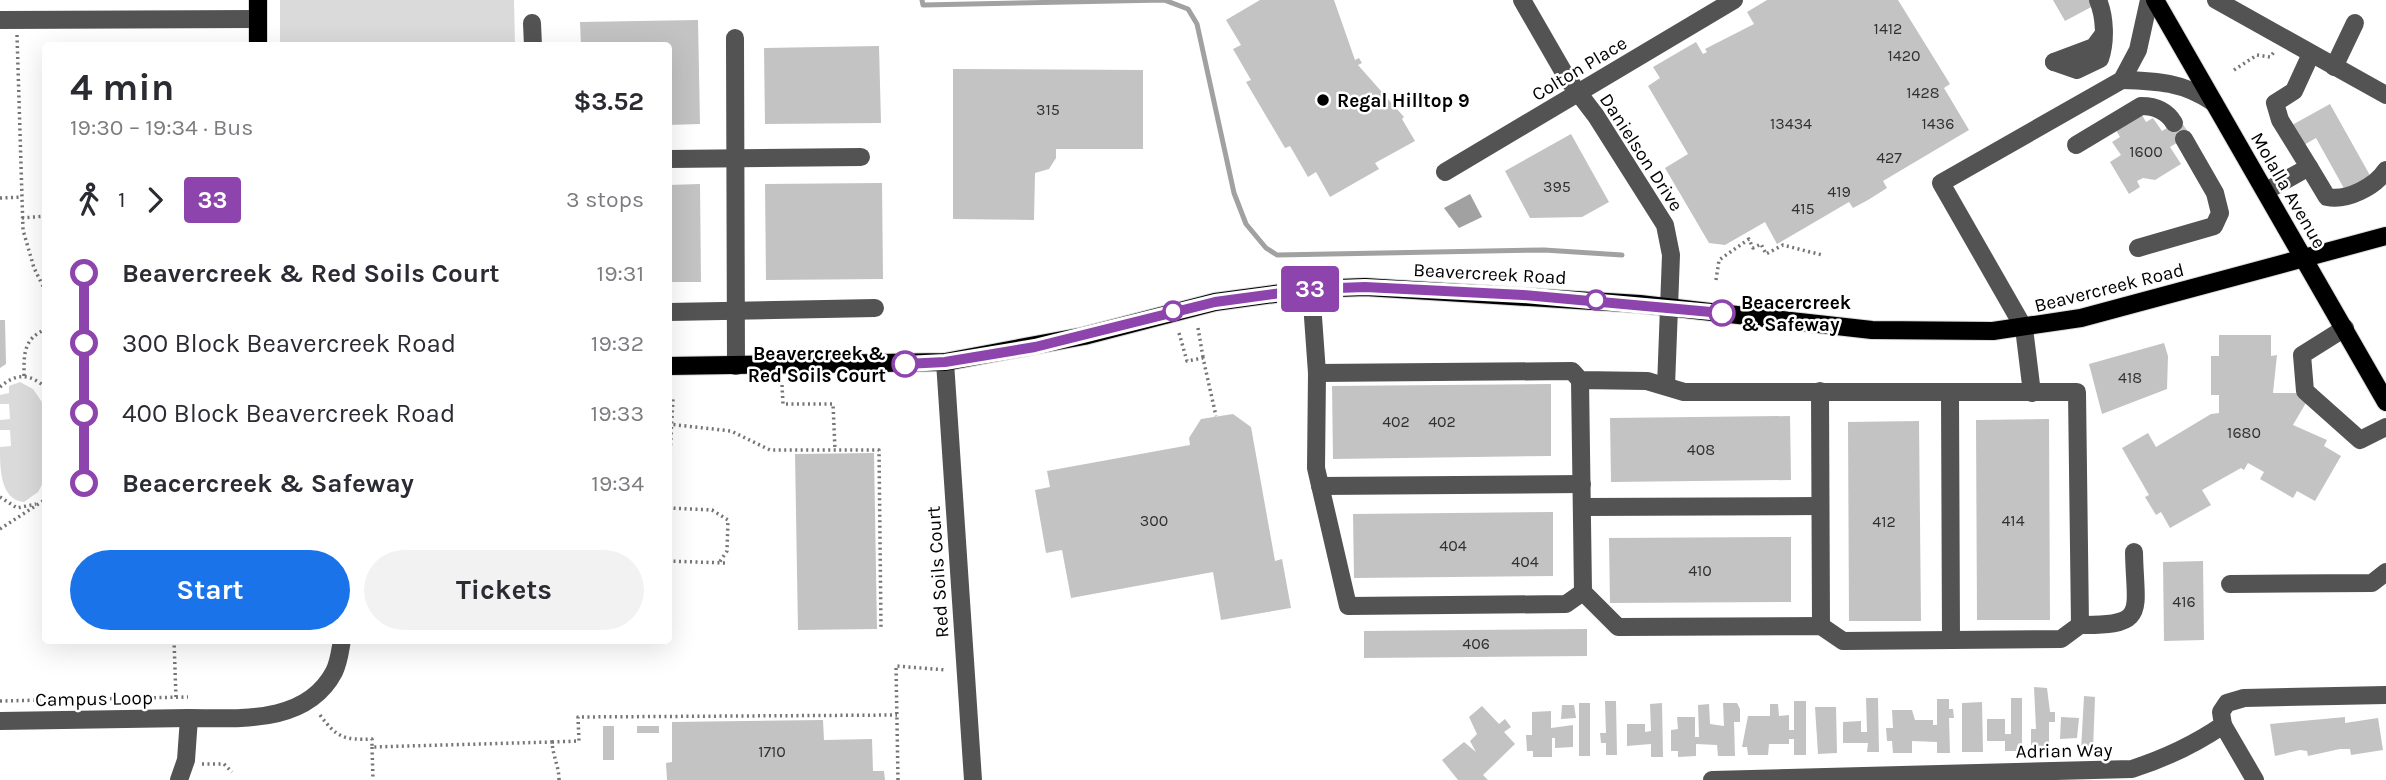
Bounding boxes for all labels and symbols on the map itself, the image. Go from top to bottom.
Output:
house number: 1412 [1874,19,1902,38]
street label: Colton Place [1528,32,1631,106]
house number: 1420 [1888,46,1921,65]
house number: 1428 [1906,83,1940,102]
place label: Regal Hilltop 9 [1337,90,1470,112]
street label: Danielson Drive [1595,90,1687,216]
marker: Regal Hilltop 9 [1315,92,1331,108]
house number: 315 [1036,100,1060,119]
house number: 13434 [1770,114,1812,133]
house number: 1436 [1922,114,1954,133]
street label: Molalla Avenue [2246,129,2330,252]
house number: 1600 [2129,142,2163,161]
house number: 427 [1876,148,1902,167]
house number: 395 [1543,177,1571,196]
house number: 419 [1827,182,1851,201]
house number: 415 [1791,199,1815,218]
street label: Beavercreek Road [1413,259,1567,289]
street label: Beavercreek Road [2032,259,2186,317]
line badge: 33 [1278,266,1342,312]
unlabelled marker [1586,290,1606,310]
place label: Beacercreek & Safeway [1741,292,1851,336]
marker: Beacercreek & Safeway [1709,300,1735,326]
unlabelled marker [1163,301,1183,321]
place label: Beavercreek & Red Soils Court [748,343,886,387]
marker: Beavercreek & Red Soils Court [892,351,918,377]
house number: 418 [2118,368,2142,387]
house number: 402 [1382,412,1410,431]
house number: 402 [1428,412,1456,431]
house number: 1680 [2227,423,2261,442]
house number: 408 [1687,440,1715,459]
street label: Red Soils Court [922,505,954,639]
house number: 300 [1140,511,1168,530]
house number: 414 [2001,511,2025,530]
house number: 412 [1872,512,1896,531]
house number: 404 [1439,536,1467,555]
house number: 404 [1511,552,1539,571]
house number: 410 [1688,561,1712,580]
house number: 416 [2172,592,2196,611]
house number: 406 [1462,634,1490,653]
street label: Campus Loop [35,687,153,711]
street label: Adrian Way [2015,739,2113,763]
house number: 1710 [758,742,786,761]

